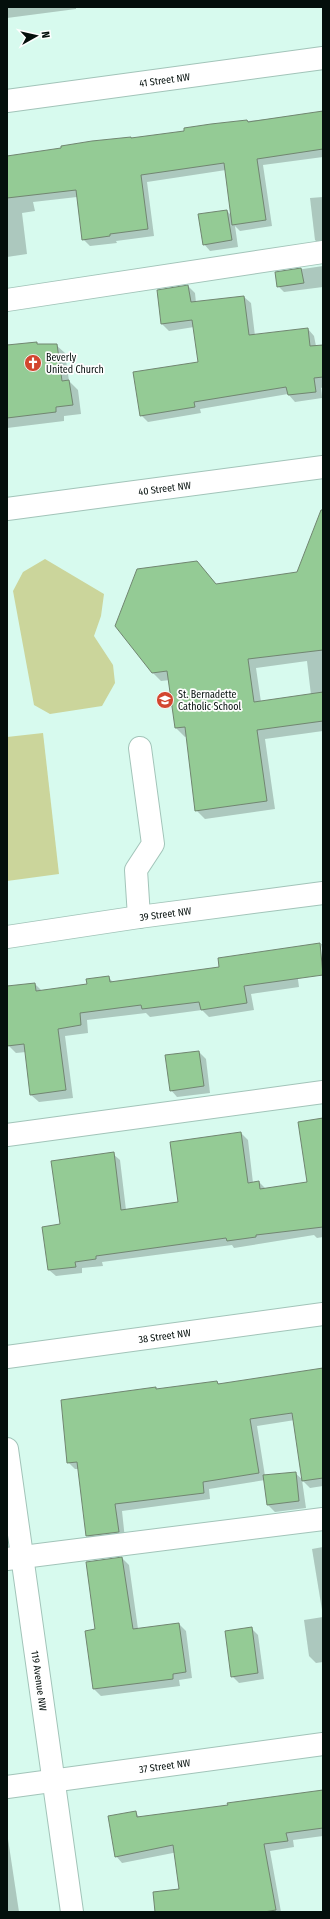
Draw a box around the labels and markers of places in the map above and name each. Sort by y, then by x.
place label: Beverly United Church [46,352,104,376]
church icon: Beverly United Church [23,353,43,373]
place label: St. Bernadette Catholic School [178,689,241,713]
school or university icon: St. Bernadette Catholic School [155,690,175,710]

